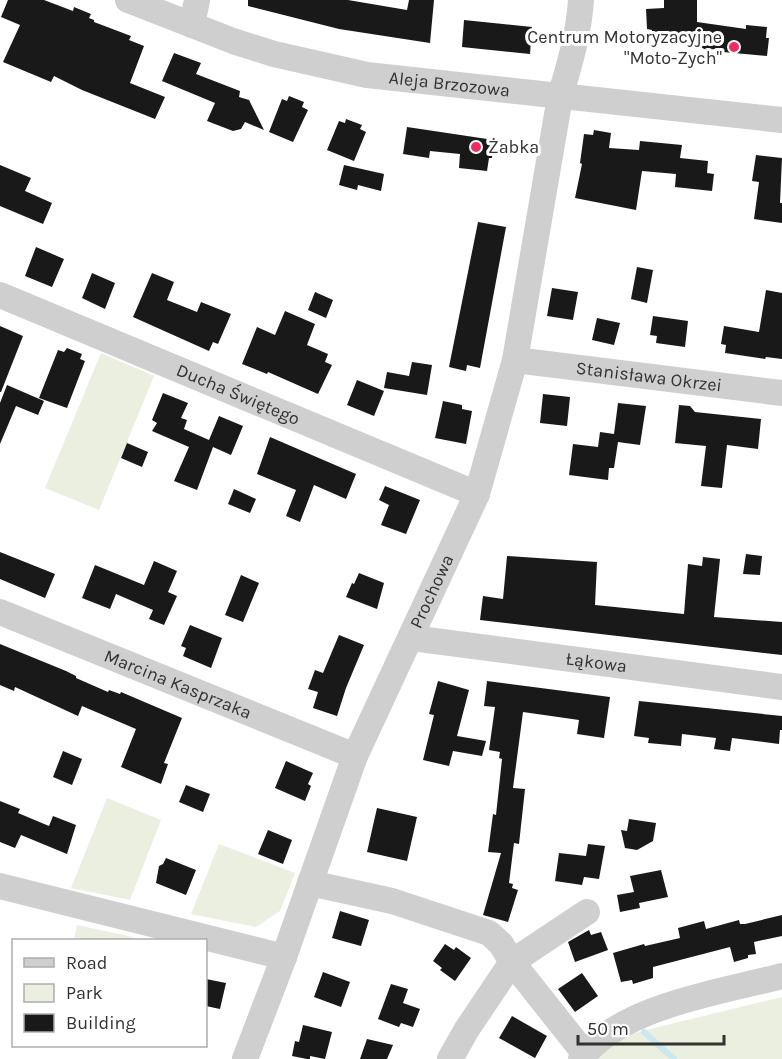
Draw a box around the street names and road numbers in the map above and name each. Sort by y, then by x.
street label: Aleja Brzozowa [388,66,511,101]
street label: Stanisława Okrzei [575,357,723,396]
street label: Ducha Świętego [173,359,303,430]
street label: Prochowa [405,551,458,632]
street label: Marcina Kasprzaka [101,644,255,724]
street label: Łąkowa [565,647,628,677]

